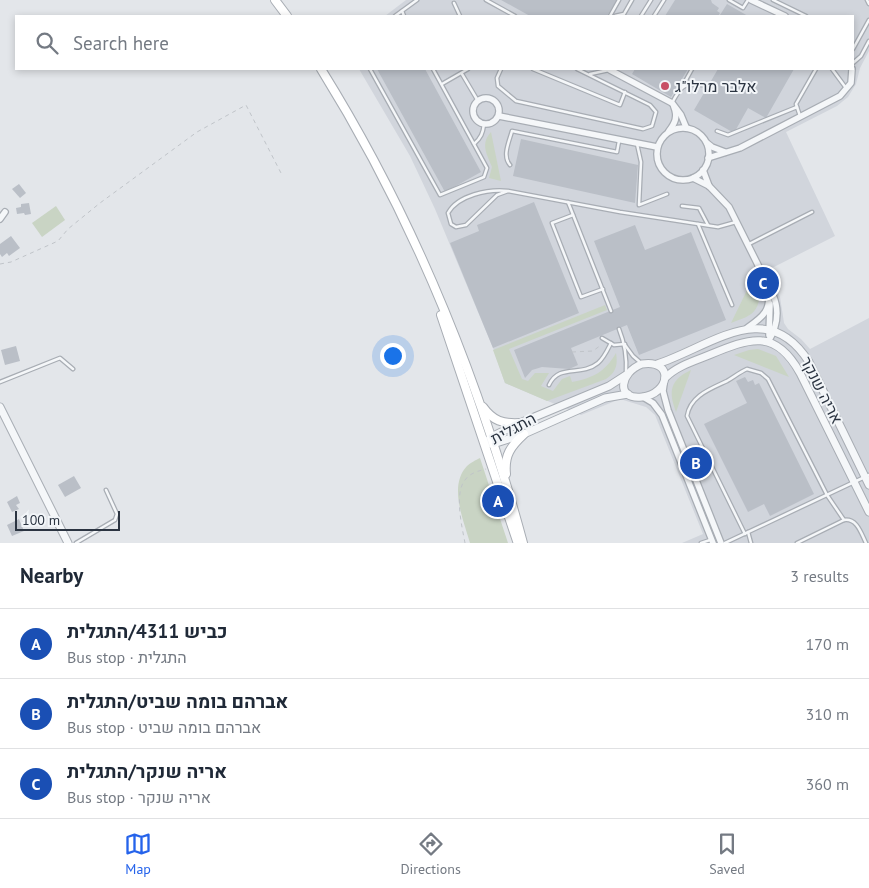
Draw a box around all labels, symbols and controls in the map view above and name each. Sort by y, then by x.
search box [15,15,854,70]
icon: search [33,29,61,57]
text: Search here [73,31,169,55]
place label: אלבר מרלו"ג [675,76,757,96]
marker: אלבר מרלו"ג [659,80,671,92]
pin: C [747,264,779,302]
your location [380,343,406,369]
street label: אריה שנקר [797,353,847,427]
street label: התגלית [487,408,539,448]
pin: B [680,444,712,482]
pin: A [482,482,514,520]
scale bar [15,508,120,531]
text: 100 m [22,511,60,529]
text: Nearby [20,562,83,589]
text: 3 results [790,566,849,586]
text: כביש 4311/התגלית [67,619,228,643]
text: A [31,634,41,654]
text: 170 m [806,634,849,654]
text: Bus stop · התגלית [67,647,187,667]
text: אברהם בומה שביט/התגלית [67,689,288,713]
text: B [31,704,41,724]
text: 310 m [806,704,849,724]
text: Bus stop · אברהם בומה שביט [67,717,261,737]
text: אריה שנקר/התגלית [67,759,227,783]
text: C [32,774,40,794]
text: 360 m [806,774,849,794]
text: Bus stop · אריה שנקר [67,787,211,807]
tab: Map [124,830,152,878]
tab: Directions [400,830,461,878]
tab: Saved [709,830,745,878]

